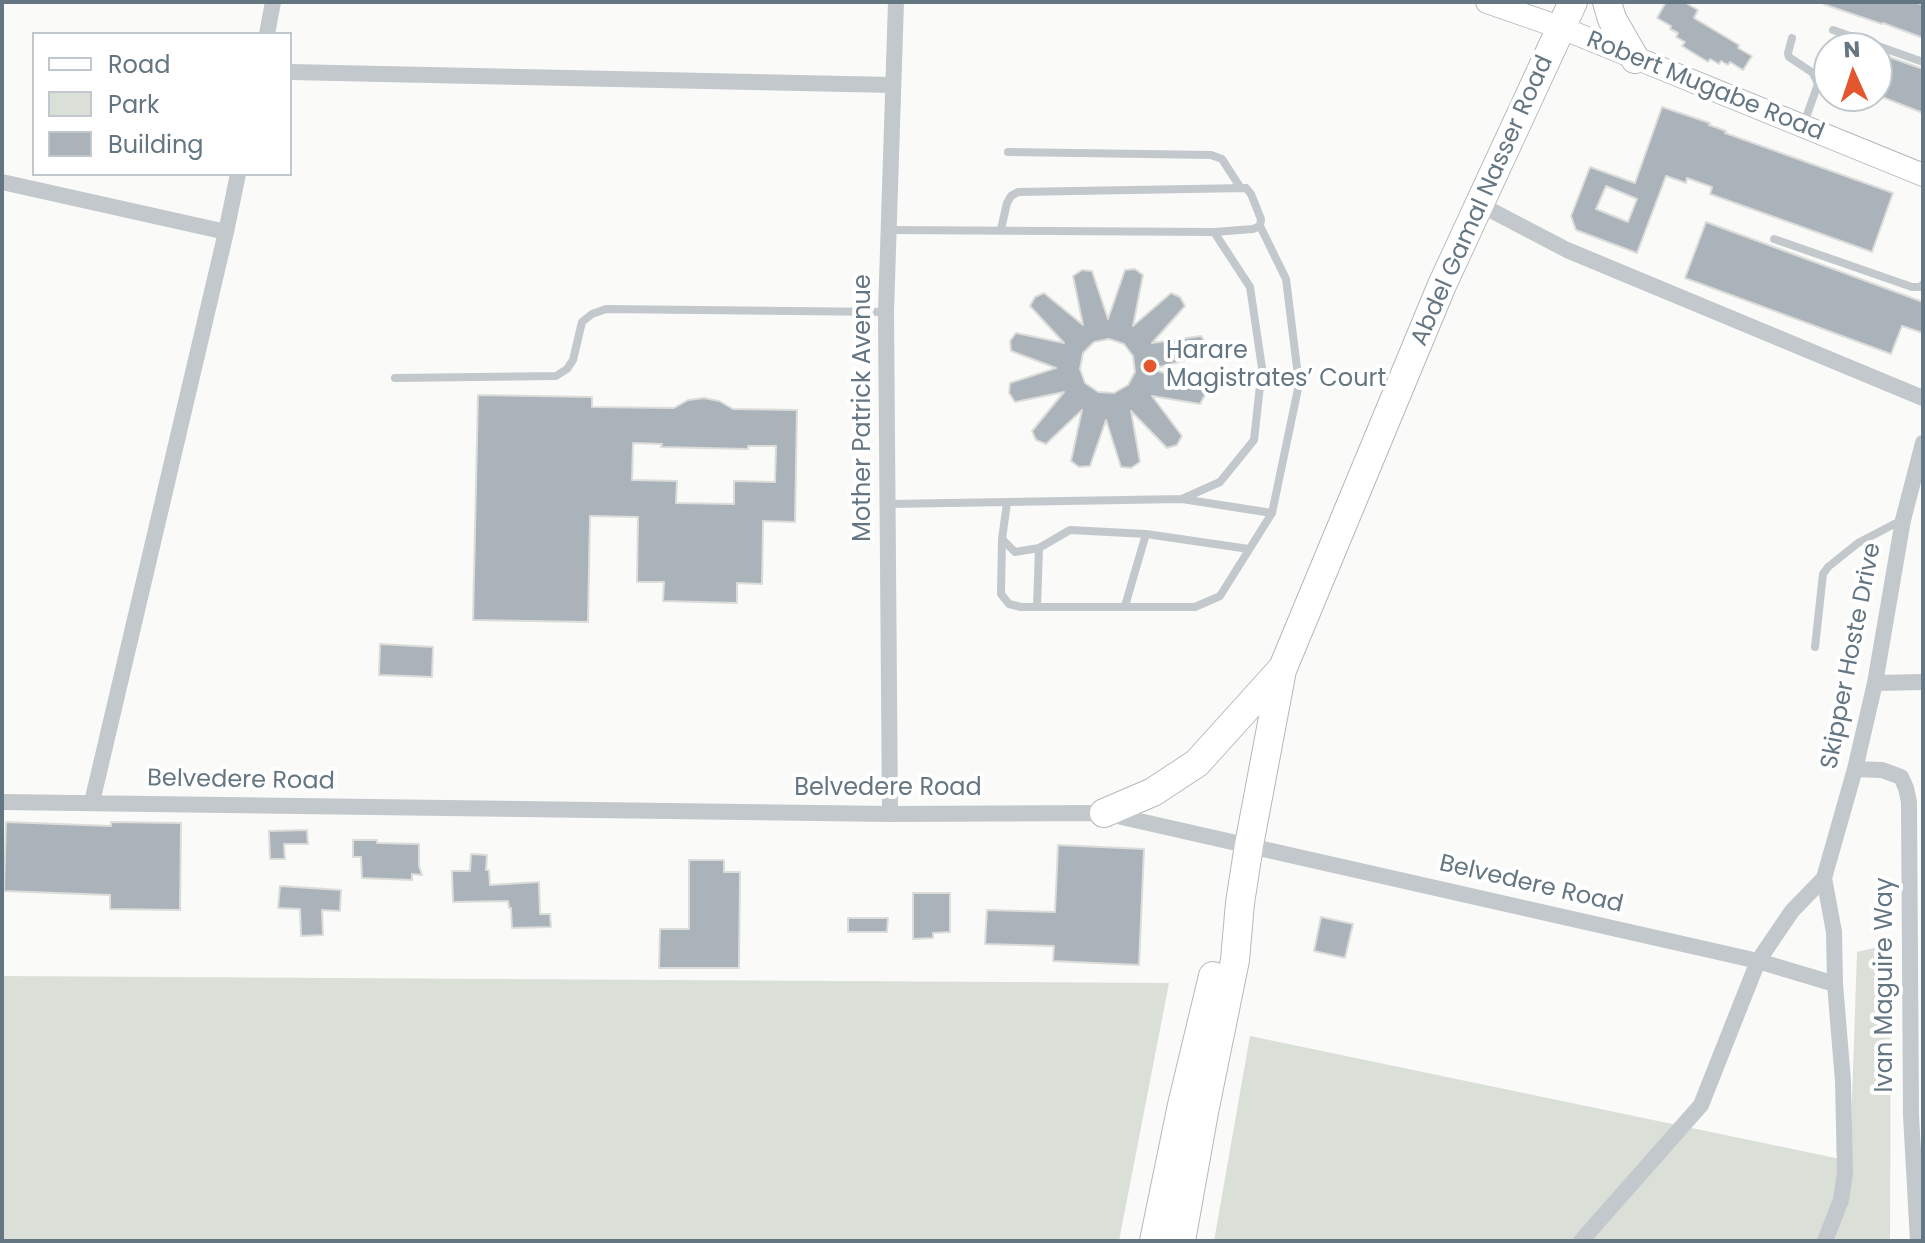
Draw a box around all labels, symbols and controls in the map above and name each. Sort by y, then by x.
street label: Robert Mugabe Road [1582,26,1828,148]
legend [32,32,292,176]
north arrow [1813,32,1893,112]
text: N [1843,34,1861,65]
text: Road [108,48,170,81]
street label: Abdel Gamal Nasser Road [1406,51,1560,351]
text: Park [108,88,159,121]
text: Building [108,128,204,161]
street label: Mother Patrick Avenue [850,274,878,542]
place label: Harare Magistrates’ Court [1166,338,1386,394]
marker: Harare Magistrates’ Court [1141,357,1159,375]
street label: Skipper Hoste Drive [1816,540,1888,772]
street label: Belvedere Road [147,765,335,797]
street label: Belvedere Road [794,775,982,803]
street label: Belvedere Road [1436,850,1626,920]
street label: Ivan Maguire Way [1872,877,1900,1093]

